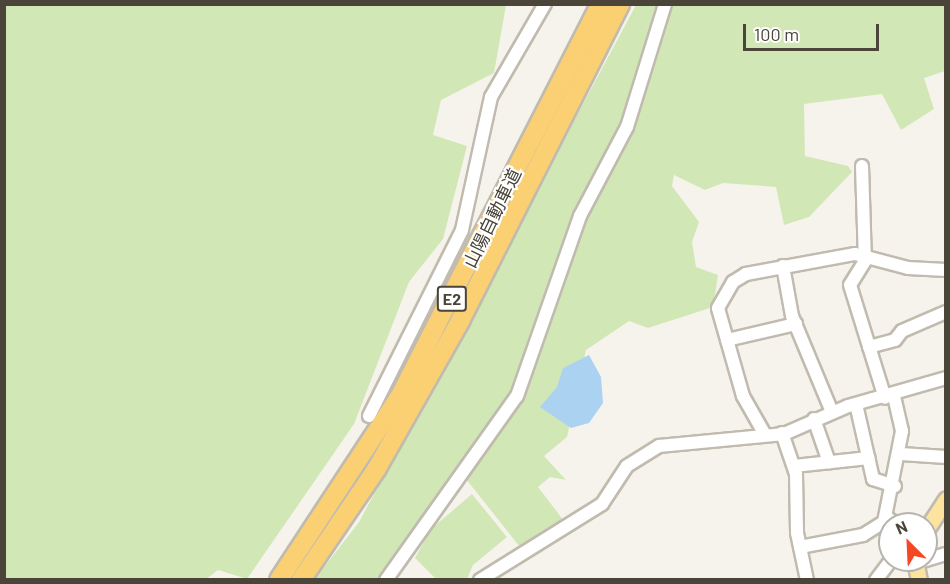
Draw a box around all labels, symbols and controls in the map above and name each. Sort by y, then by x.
scale bar [746,12,882,50]
text: 100 m [754,23,799,45]
street label: 山陽自動車道 [459,165,525,271]
road number: E2 [436,286,468,312]
north arrow [878,512,938,572]
text: N [893,516,910,538]

